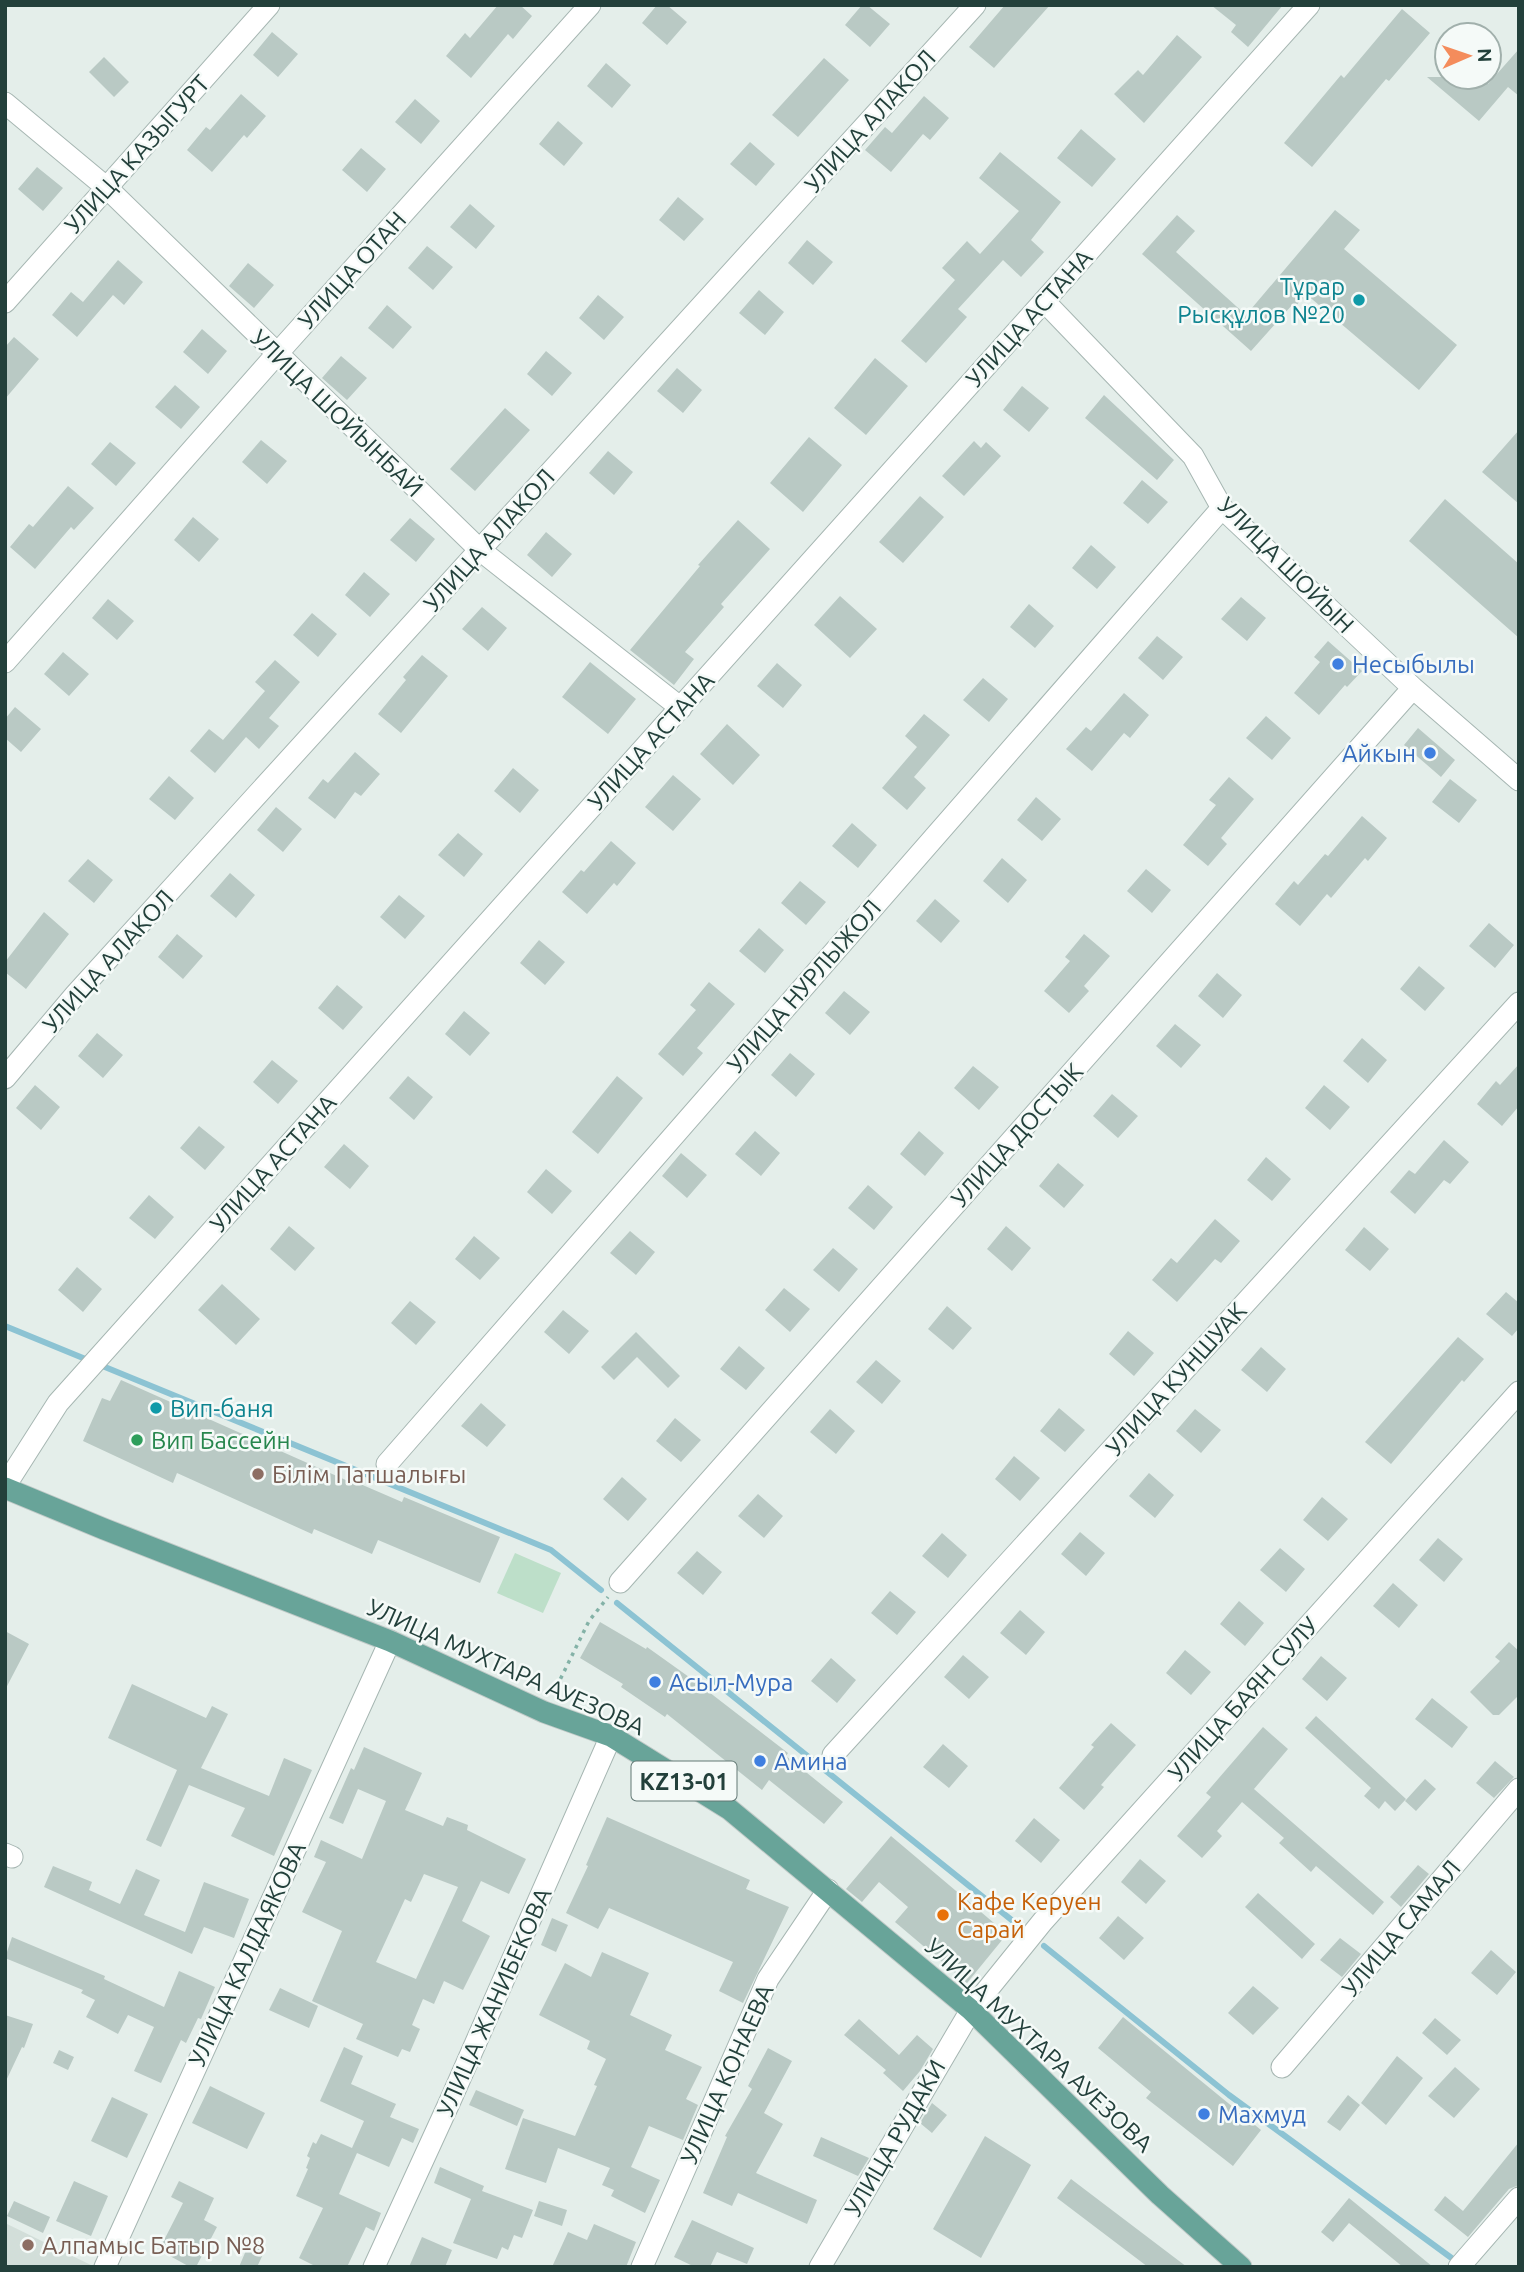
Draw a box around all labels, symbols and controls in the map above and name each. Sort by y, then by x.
north arrow [1433,21,1503,91]
street label: УЛИЦА АЛАКОЛ [799,44,941,198]
text: N [1474,48,1496,63]
street label: УЛИЦА КАЗЫГУРТ [59,70,215,238]
street label: УЛИЦА ОТАН [293,206,411,334]
street label: УЛИЦА АСТАНА [960,244,1098,392]
place label: Тұрар Рысқұлов №20 [1177,273,1345,328]
marker: Тұрар Рысқұлов №20 [1351,292,1367,308]
street label: УЛИЦА ШОЙЫНБАЙ [246,323,429,502]
street label: УЛИЦА АЛАКОЛ [418,463,560,617]
street label: УЛИЦА ШОЙЫН [1213,491,1360,638]
place label: Несыбылы [1352,651,1475,678]
marker: Несыбылы [1330,656,1346,672]
street label: УЛИЦА АСТАНА [582,667,720,815]
place label: Айкын [1342,740,1416,767]
marker: Айкын [1422,745,1438,761]
street label: УЛИЦА АЛАКОЛ [37,884,179,1038]
street label: УЛИЦА НУРЛЫЖОЛ [722,894,886,1078]
street label: УЛИЦА ДОСТЫК [946,1058,1088,1212]
street label: УЛИЦА АСТАНА [204,1089,342,1237]
street label: УЛИЦА КУНШУАК [1100,1297,1252,1461]
place label: Вип-баня [170,1395,274,1422]
marker: Вип-баня [148,1400,164,1416]
place label: Вип Бассейн [151,1427,291,1454]
marker: Вип Бассейн [129,1432,145,1448]
place label: Білім Патшалығы [272,1461,466,1488]
marker: Білім Патшалығы [250,1466,266,1482]
street label: УЛИЦА МУХТАРА АУЕЗОВА [363,1593,649,1741]
street label: УЛИЦА БАЯН СУЛУ [1163,1611,1324,1786]
place label: Асыл-Мура [669,1669,793,1696]
marker: Асыл-Мура [647,1674,663,1690]
place label: Амина [774,1748,848,1775]
marker: Амина [752,1753,768,1769]
road number: KZ13-01 [632,1762,736,1800]
street label: УЛИЦА КАЛДАЯКОВА [183,1837,311,2070]
street label: УЛИЦА САМАЛ [1336,1855,1466,2001]
street label: УЛИЦА ЖАНИБЕКОВА [431,1883,557,2120]
place label: Кафе Керуен Сарай [957,1888,1101,1943]
marker: Кафе Керуен Сарай [935,1907,951,1923]
street label: УЛИЦА МУХТАРА АУЕЗОВА [920,1933,1158,2158]
street label: УЛИЦА КОНАЕВА [675,1980,779,2168]
street label: УЛИЦА РУДАКИ [839,2055,951,2221]
place label: Махмуд [1218,2101,1306,2128]
marker: Махмуд [1196,2106,1212,2122]
place label: Алпамыс Батыр №8 [42,2232,265,2259]
marker: Алпамыс Батыр №8 [20,2237,36,2253]

